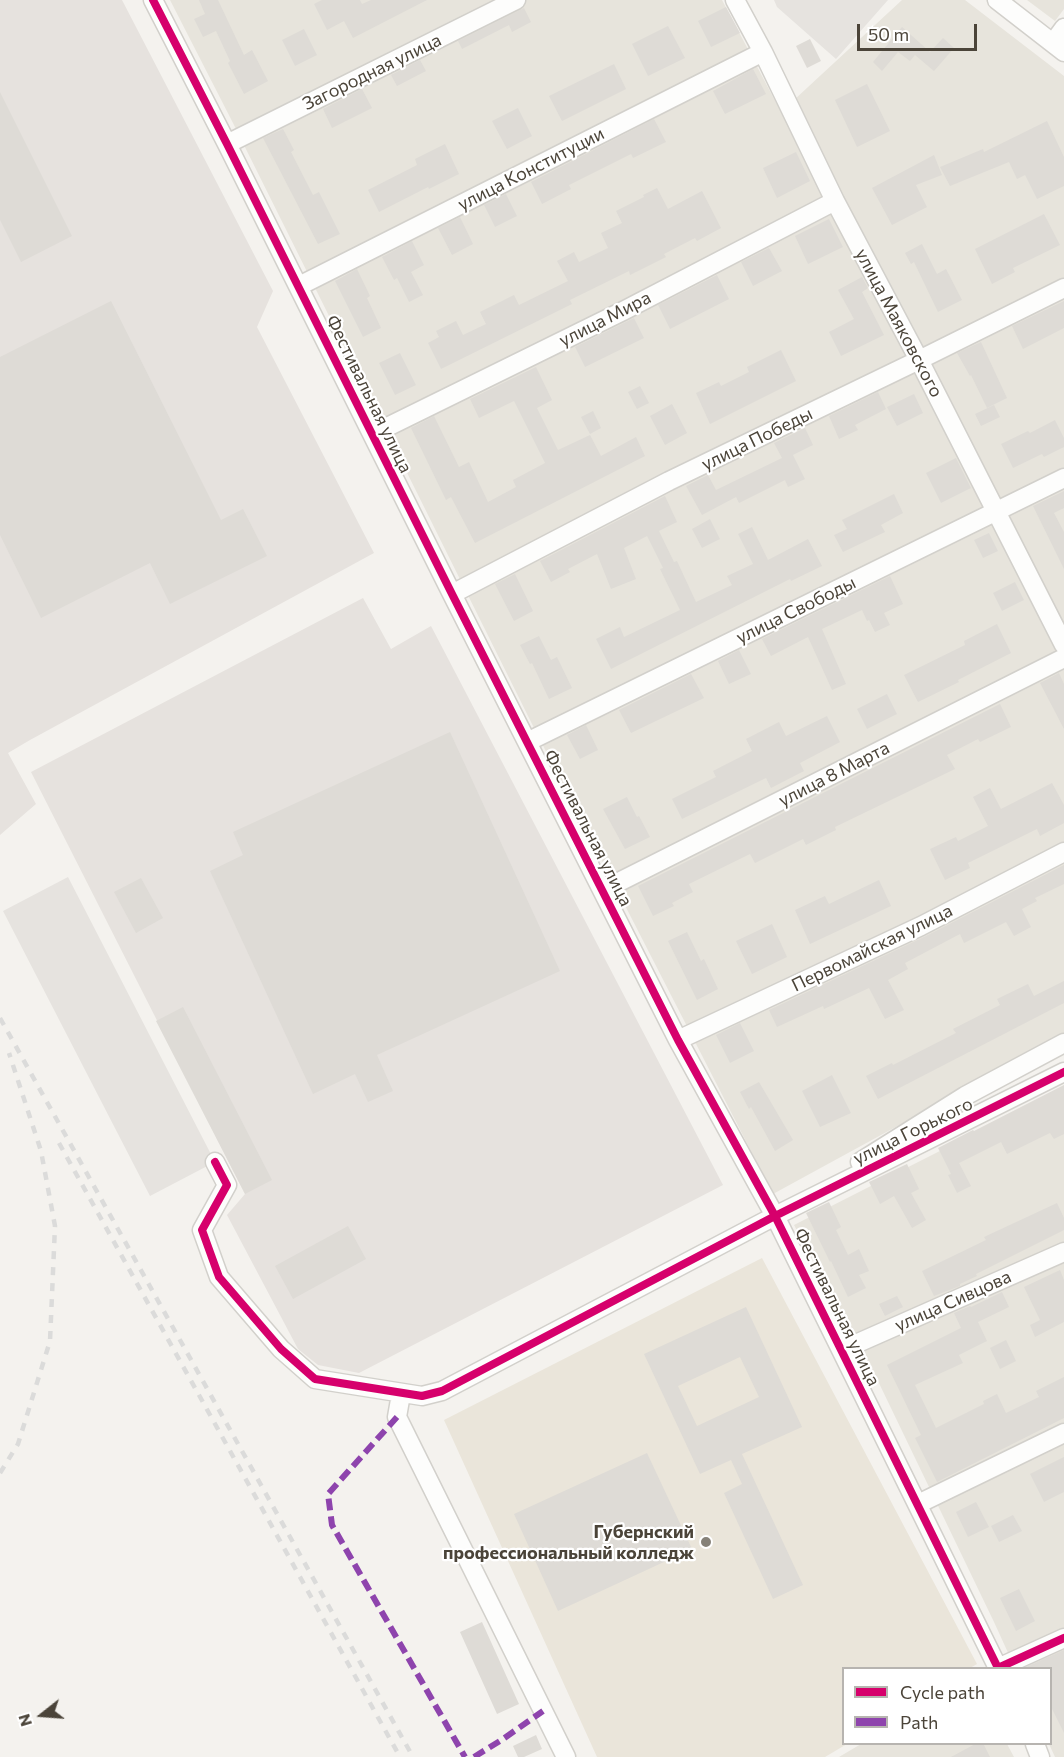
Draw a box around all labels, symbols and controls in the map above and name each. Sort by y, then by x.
scale bar [860,12,980,50]
text: 50 m [868,23,909,45]
street label: Загородная улица [299,29,445,115]
street label: улица Конституции [454,123,608,215]
street label: улица Маяковского [851,245,947,401]
street label: улица Мира [556,287,654,351]
street label: Фестивальная улица [321,312,417,476]
street label: улица Победы [698,403,816,475]
street label: улица Свободы [733,572,859,648]
street label: улица 8 Марта [775,737,893,811]
street label: Фестивальная улица [539,746,637,910]
street label: Первомайская улица [788,900,956,996]
street label: улица Горького [850,1093,976,1169]
street label: Фестивальная улица [789,1225,885,1389]
street label: улица Сивцова [892,1266,1014,1336]
place label: Губернский профессиональный колледж [443,1521,694,1564]
marker: Губернский профессиональный колледж [699,1535,713,1549]
legend [842,1667,1052,1745]
text: Cycle path [900,1681,985,1703]
north arrow [12,1685,72,1745]
text: Path [900,1711,938,1733]
text: N [13,1712,35,1729]

